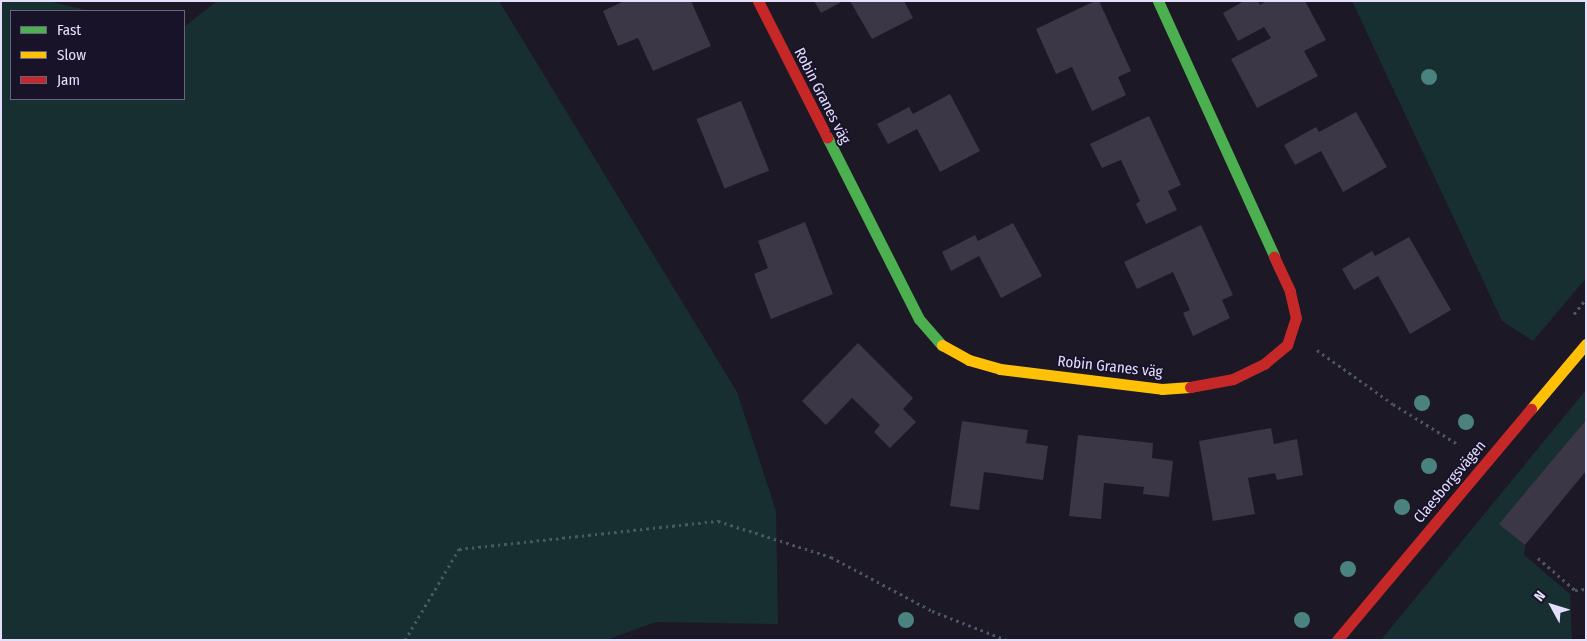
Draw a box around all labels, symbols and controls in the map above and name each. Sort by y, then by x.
legend [10,10,185,100]
text: Fast [57,21,81,39]
street label: Robin Granes väg [790,45,854,147]
text: Slow [57,46,86,64]
text: Jam [57,71,80,89]
street label: Robin Granes väg [1056,353,1164,381]
street label: Claesborgsvägen [1410,437,1490,527]
north arrow [1527,581,1577,631]
text: N [1531,588,1549,605]

